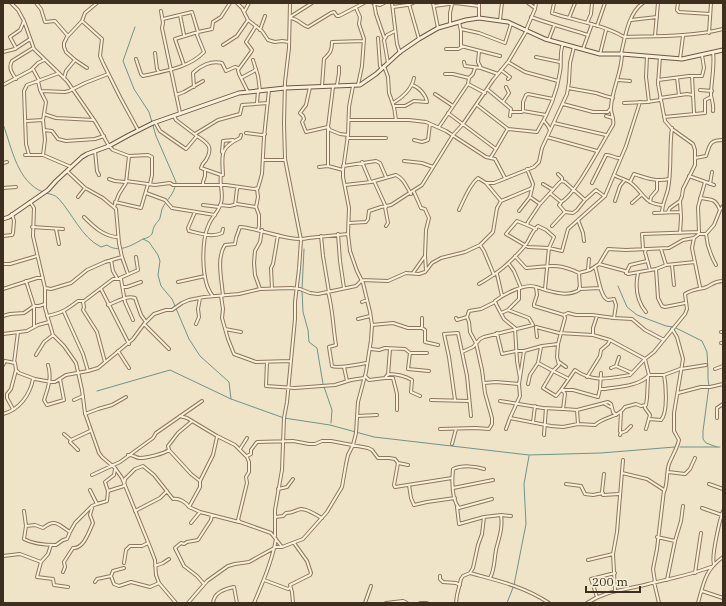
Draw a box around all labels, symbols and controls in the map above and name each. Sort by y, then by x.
scale bar [586,568,640,594]
text: 200 m [592,574,628,589]

